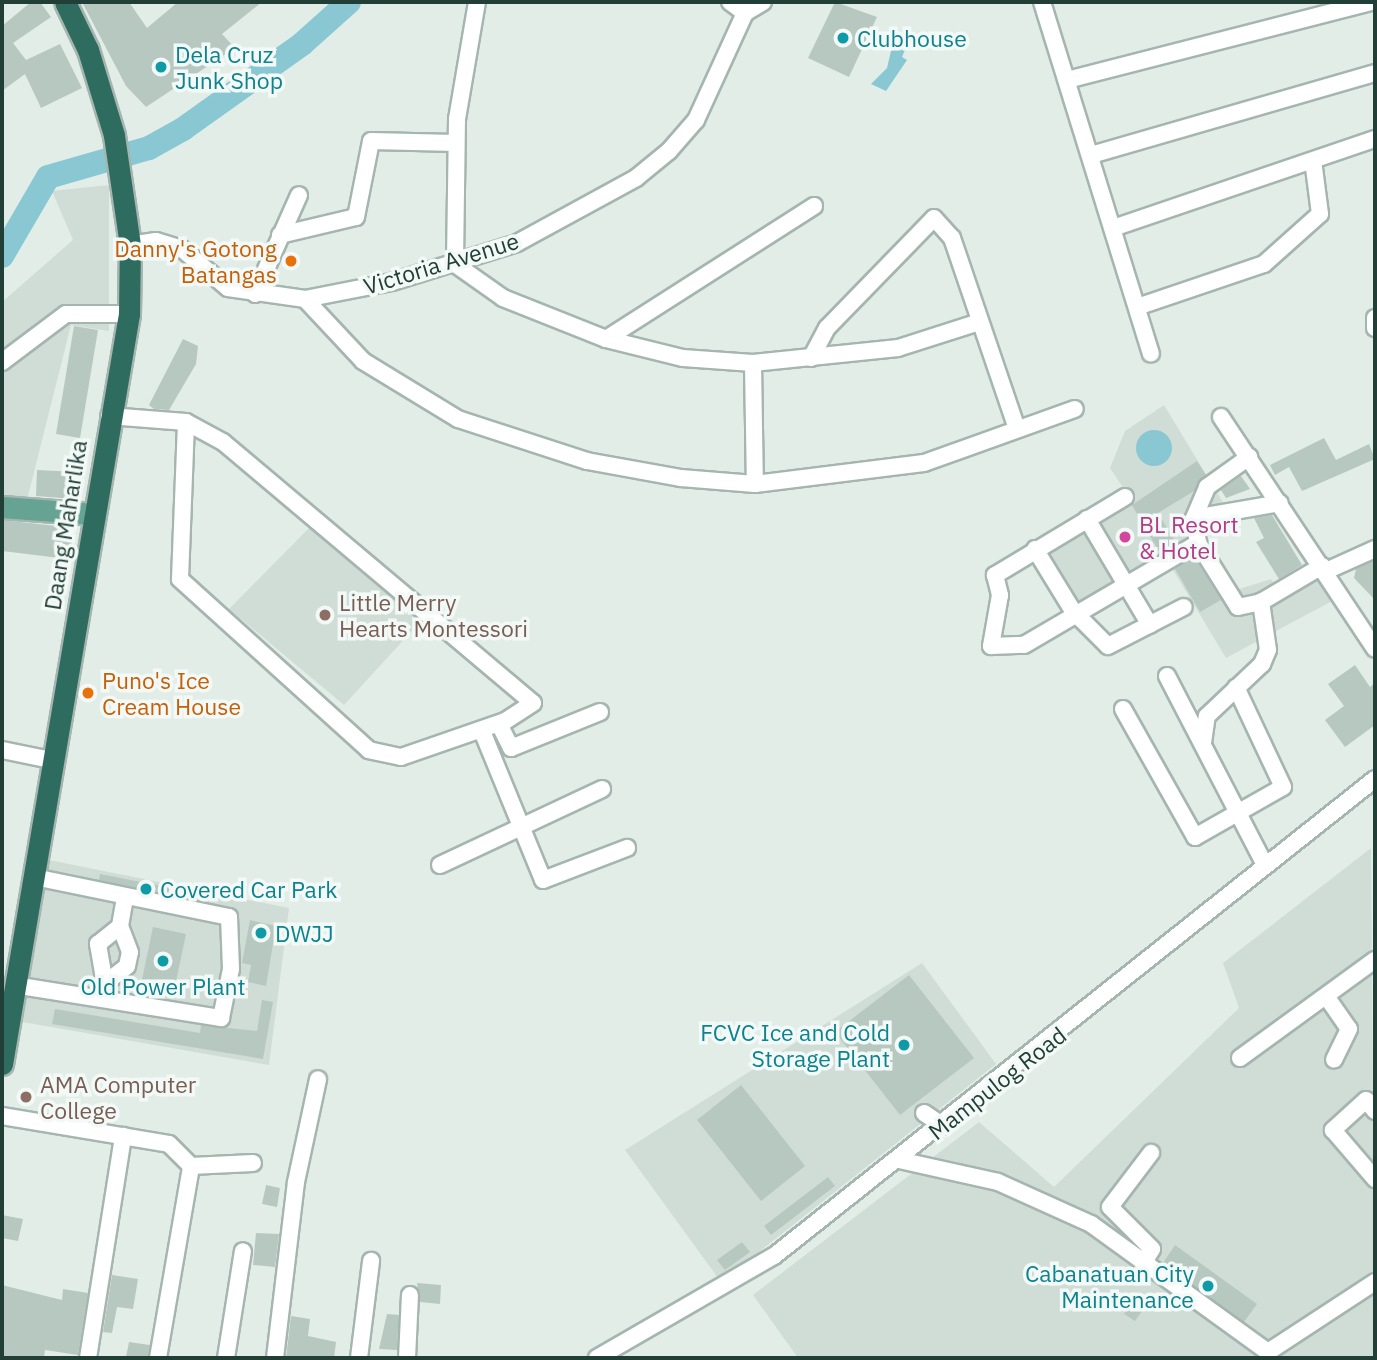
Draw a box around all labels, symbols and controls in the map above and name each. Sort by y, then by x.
place label: Clubhouse [857,24,967,52]
marker: Clubhouse [835,30,851,46]
place label: Dela Cruz Junk Shop [175,40,283,94]
marker: Dela Cruz Junk Shop [153,59,169,75]
street label: Victoria Avenue [360,226,522,300]
place label: Danny's Gotong Batangas [114,234,277,288]
marker: Danny's Gotong Batangas [283,253,299,269]
street label: Daang Maharlika [38,438,92,612]
place label: BL Resort & Hotel [1139,510,1239,564]
marker: BL Resort & Hotel [1117,529,1133,545]
place label: Little Merry Hearts Montessori [339,588,528,642]
marker: Little Merry Hearts Montessori [317,607,333,623]
place label: Puno's Ice Cream House [102,666,241,720]
marker: Puno's Ice Cream House [80,685,96,701]
place label: Covered Car Park [160,875,337,903]
marker: Covered Car Park [138,881,154,897]
place label: DWJJ [275,919,334,947]
marker: DWJJ [253,925,269,941]
marker: Old Power Plant [155,953,171,969]
place label: Old Power Plant [80,972,246,1000]
place label: FCVC Ice and Cold Storage Plant [700,1018,890,1072]
street label: Mampulog Road [923,1021,1071,1145]
marker: FCVC Ice and Cold Storage Plant [896,1037,912,1053]
place label: AMA Computer College [40,1070,196,1124]
marker: AMA Computer College [18,1089,34,1105]
place label: Cabanatuan City Maintenance [1025,1259,1194,1313]
marker: Cabanatuan City Maintenance [1200,1278,1216,1294]

